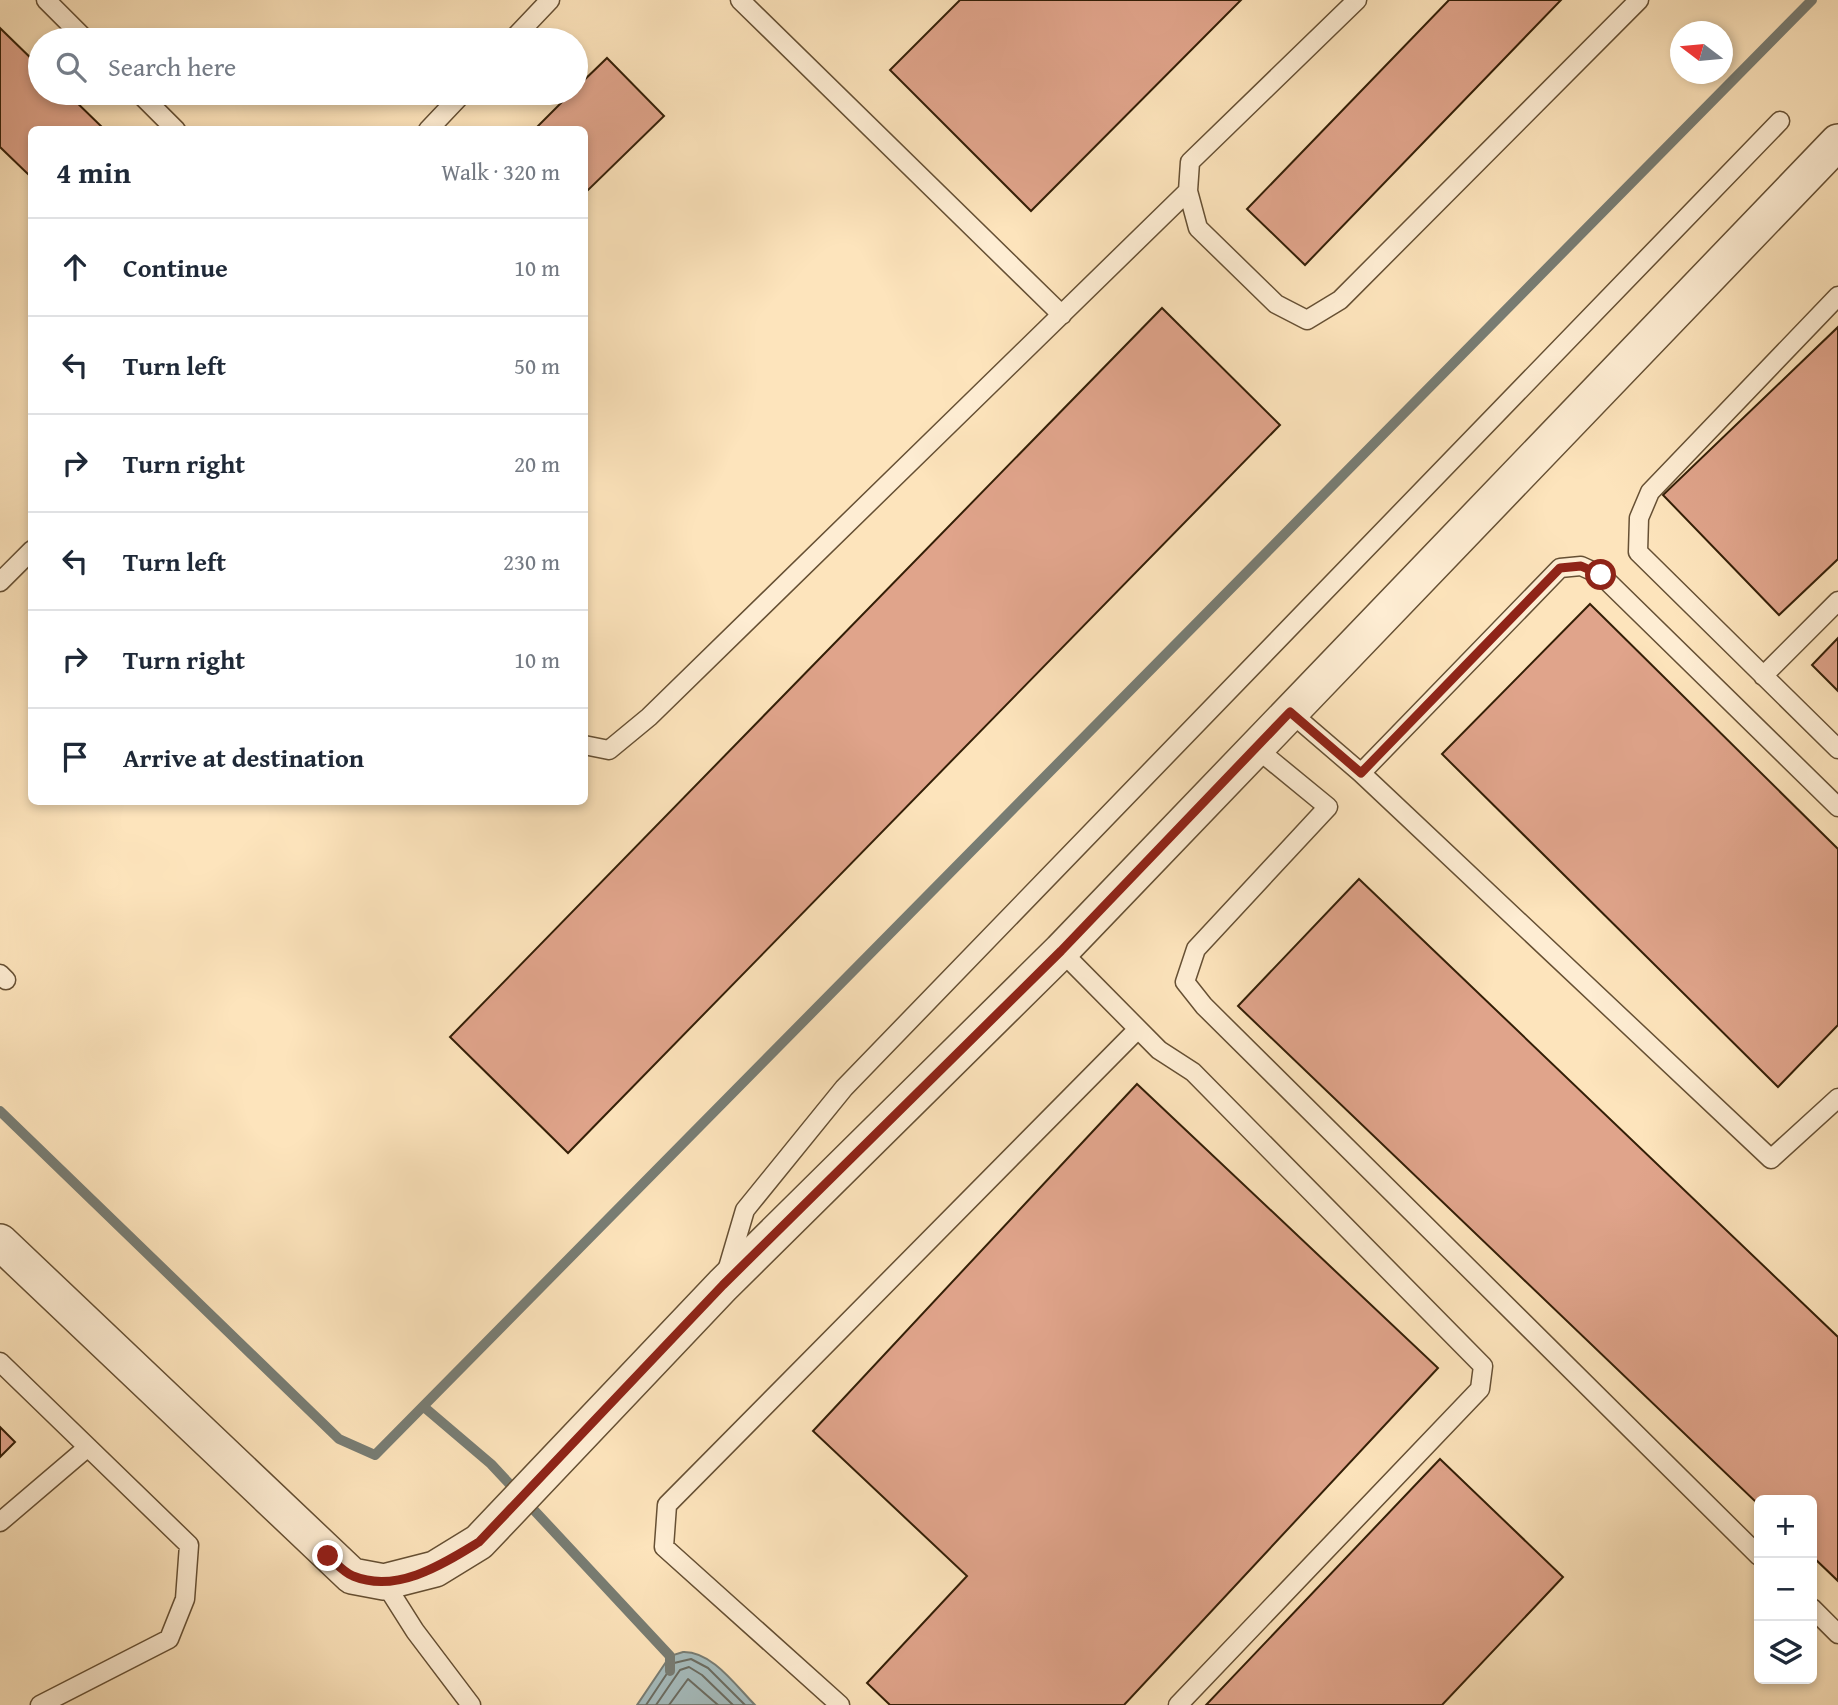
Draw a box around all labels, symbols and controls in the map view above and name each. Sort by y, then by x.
north arrow [1670,21,1733,84]
search box [28,28,588,105]
text: Search here [108,47,236,86]
icon: search [52,48,90,86]
text: 4 min [56,150,131,194]
text: Walk · 320 m [441,155,560,188]
icon: ahead [56,248,94,286]
text: Continue [123,248,228,287]
text: 10 m [514,251,560,284]
icon: left [56,346,94,384]
text: Turn left [123,346,226,385]
text: 50 m [514,349,560,382]
icon: right [56,444,94,482]
text: Turn right [123,444,245,483]
text: 20 m [514,447,560,480]
icon: left [56,542,94,580]
text: Turn left [123,542,226,581]
text: 230 m [503,545,560,578]
route start [1585,559,1616,590]
icon: right [56,640,94,678]
text: Turn right [123,640,245,679]
text: 10 m [514,643,560,676]
icon: arrive [56,738,94,776]
text: Arrive at destination [123,738,364,777]
map controls [1754,1495,1817,1684]
button: + [1754,1495,1817,1558]
route end [312,1540,343,1571]
button: − [1754,1558,1817,1621]
button: layers [1754,1621,1817,1684]

